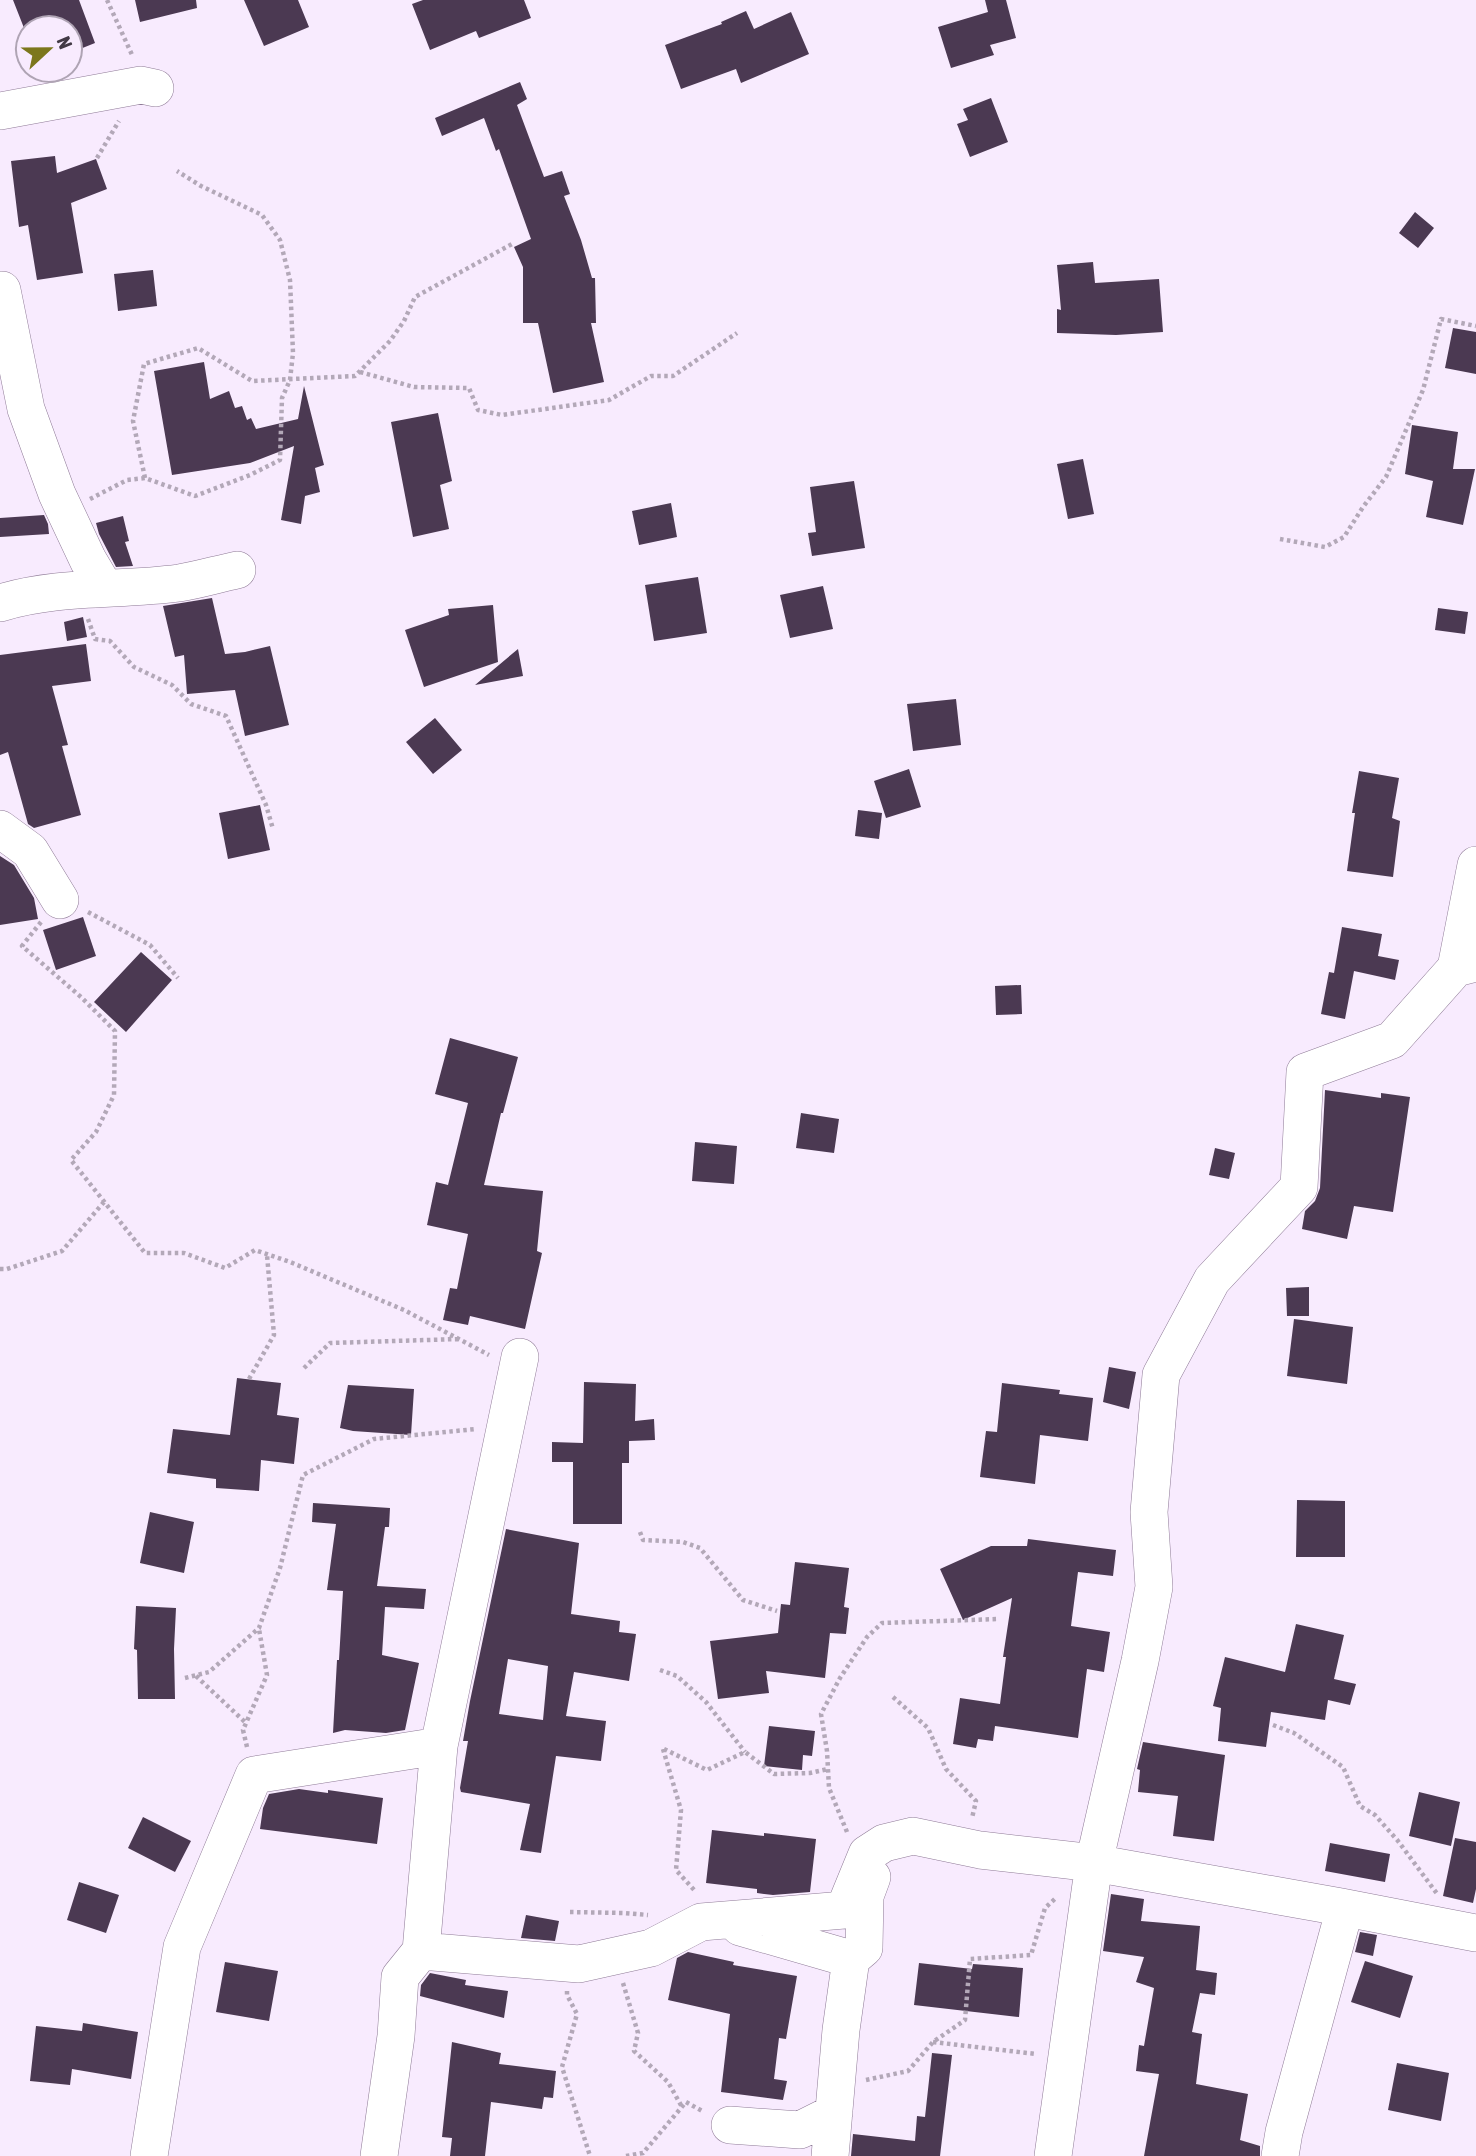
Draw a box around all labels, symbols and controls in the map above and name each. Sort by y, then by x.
north arrow [14,14,84,84]
text: N [52,33,77,52]

